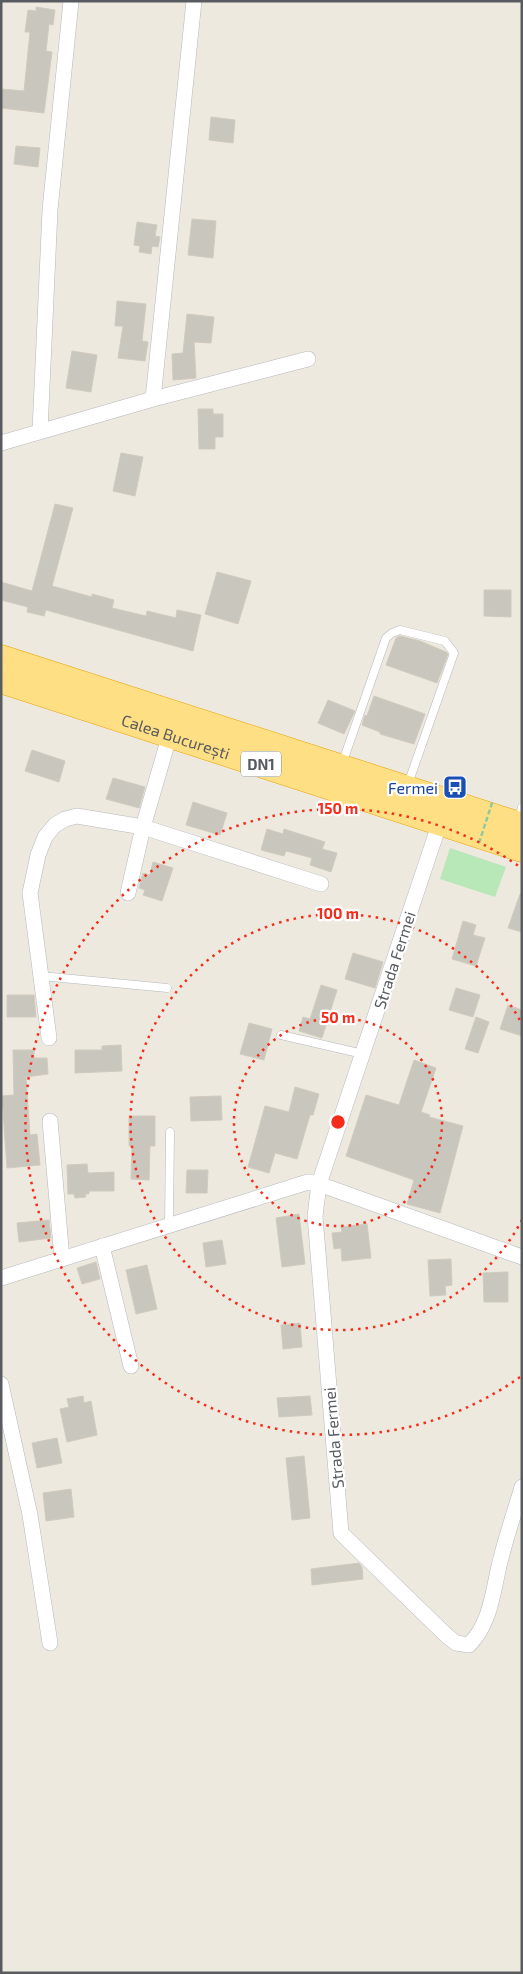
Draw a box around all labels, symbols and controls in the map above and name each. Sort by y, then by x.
street label: Calea București [119,709,233,762]
road number: DN1 [241,752,281,776]
bus stop icon: Fermei [442,774,468,800]
place label: Fermei [388,778,438,797]
text: 150 m [318,799,358,817]
text: 100 m [317,904,359,922]
street label: Strada Fermei [369,909,419,1011]
text: 50 m [321,1008,355,1026]
centre of rings [329,1113,347,1131]
street label: Strada Fermei [319,1387,347,1489]

